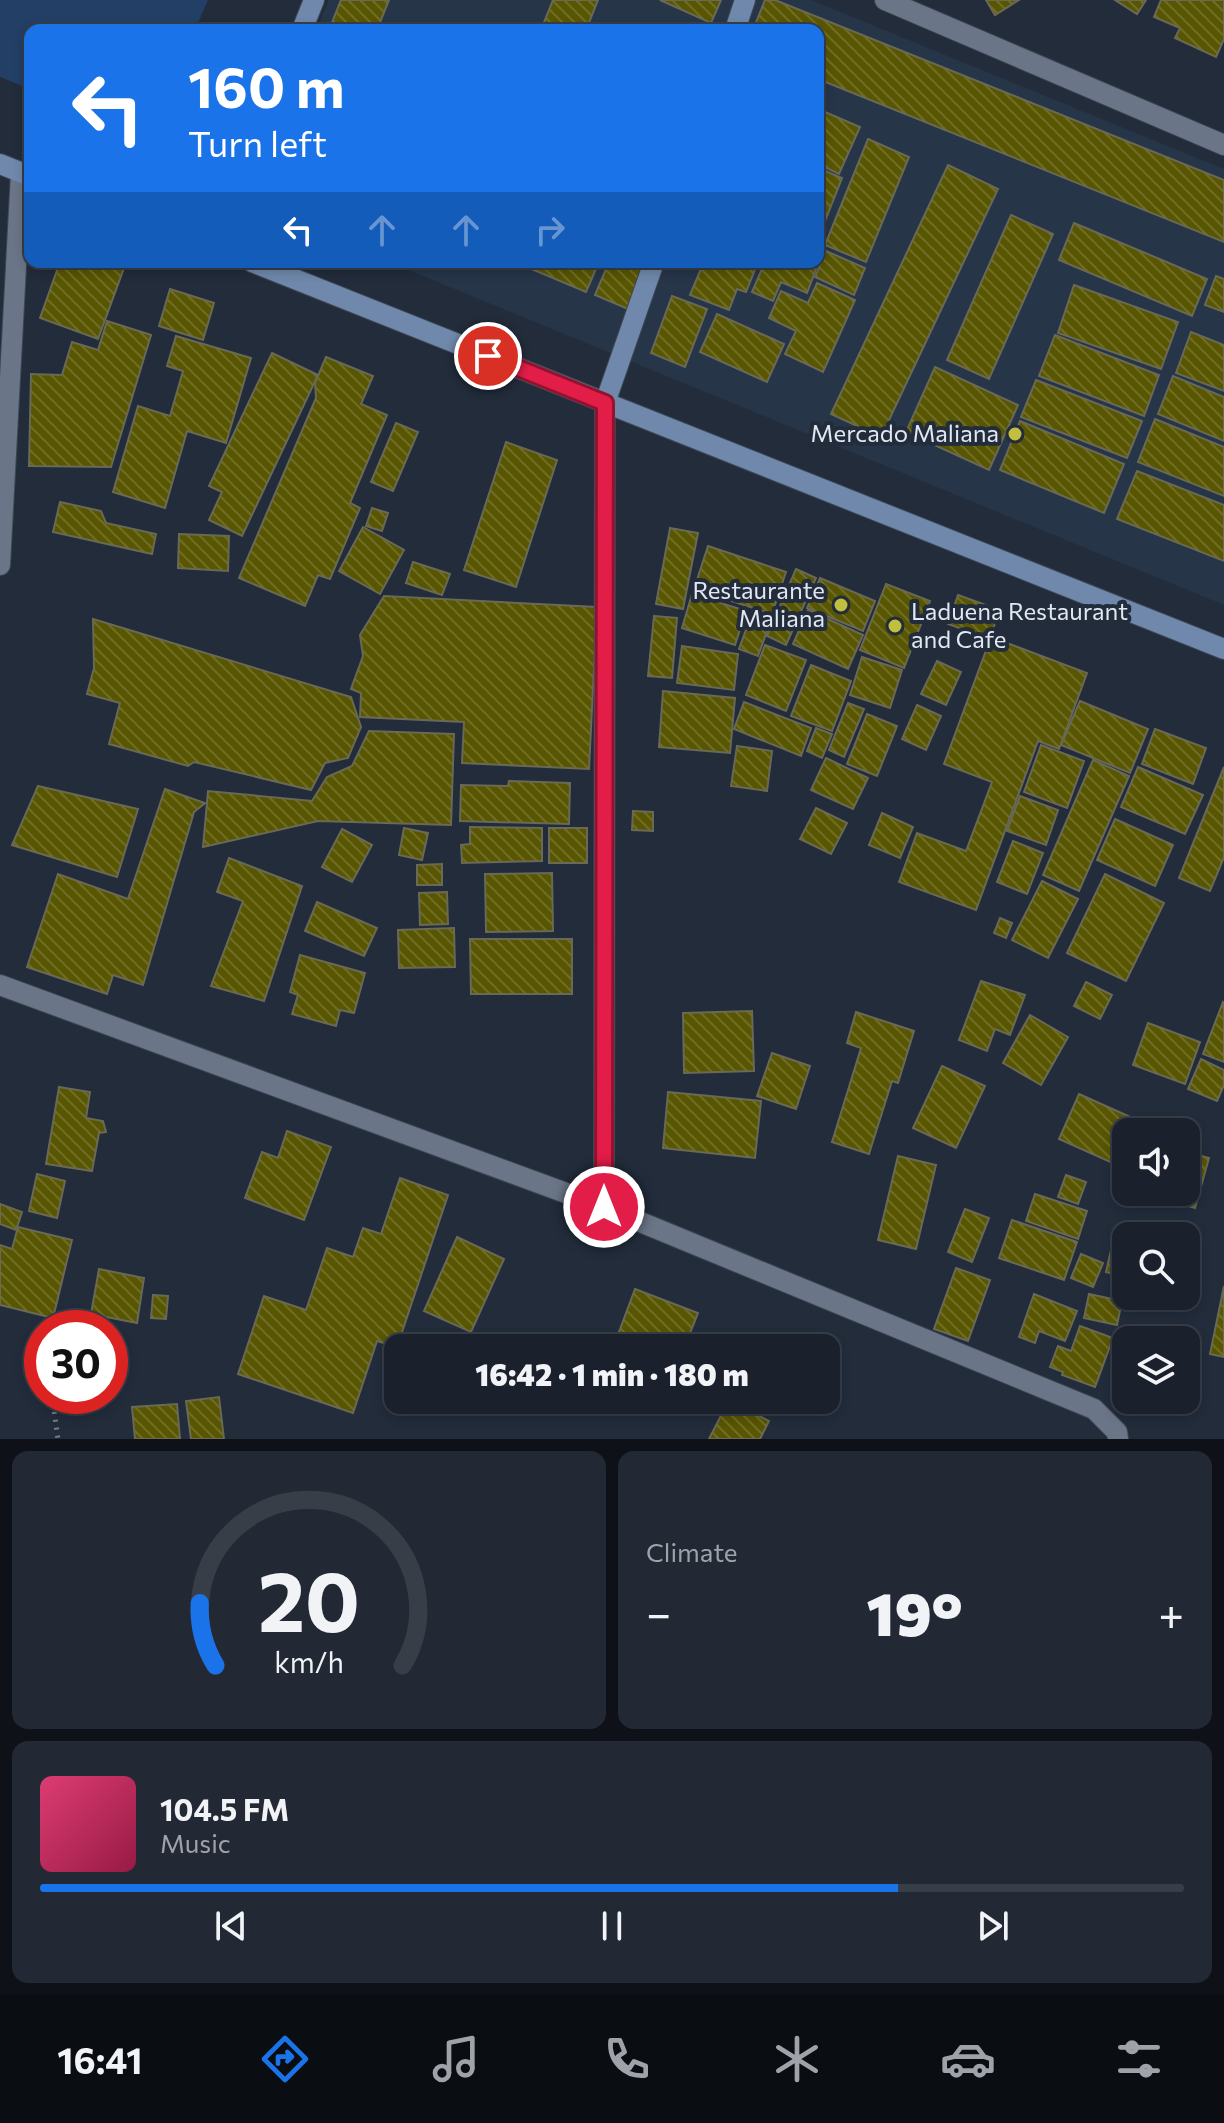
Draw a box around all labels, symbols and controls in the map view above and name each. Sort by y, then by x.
text: 160 m [188,51,345,120]
icon: left [56,56,160,160]
text: Turn left [188,120,327,164]
icon: left [276,208,320,252]
icon: ahead [360,208,404,252]
icon: ahead [444,208,488,252]
icon: right [528,208,572,252]
pin [454,322,522,390]
icon: arrive [466,334,510,378]
place label: Mercado Maliana [811,418,999,447]
marker: Mercado Maliana [1006,425,1024,443]
place label: Restaurante Maliana [692,575,825,632]
marker: Restaurante Maliana [832,596,850,614]
place label: Laduena Restaurant and Cafe [911,596,1128,653]
marker: Laduena Restaurant and Cafe [886,617,904,635]
map controls [1112,1118,1200,1414]
button: sound [1112,1118,1200,1206]
position arrow [562,1165,646,1249]
button: search [1112,1222,1200,1310]
speed limit sign: 30 [24,1310,128,1414]
button: layers [1112,1326,1200,1414]
text: 16:42 · 1 min · 180 m [475,1355,749,1392]
text: Climate [646,1536,738,1567]
text: 20 [258,1547,360,1649]
text: 19° [866,1575,963,1648]
text: − [646,1585,671,1639]
text: + [1158,1585,1184,1639]
text: km/h [274,1644,344,1679]
text: 104.5 FM [160,1790,289,1827]
text: Music [160,1827,231,1858]
icon: previous [209,1904,253,1948]
icon: pause [590,1904,634,1948]
icon: next [971,1904,1015,1948]
icon: directions [257,2031,313,2087]
icon: music [428,2031,484,2087]
icon: phone [599,2031,655,2087]
icon: climate [769,2031,825,2087]
icon: car [940,2031,996,2087]
icon: filters [1111,2031,1167,2087]
text: 16:41 [57,2037,143,2081]

